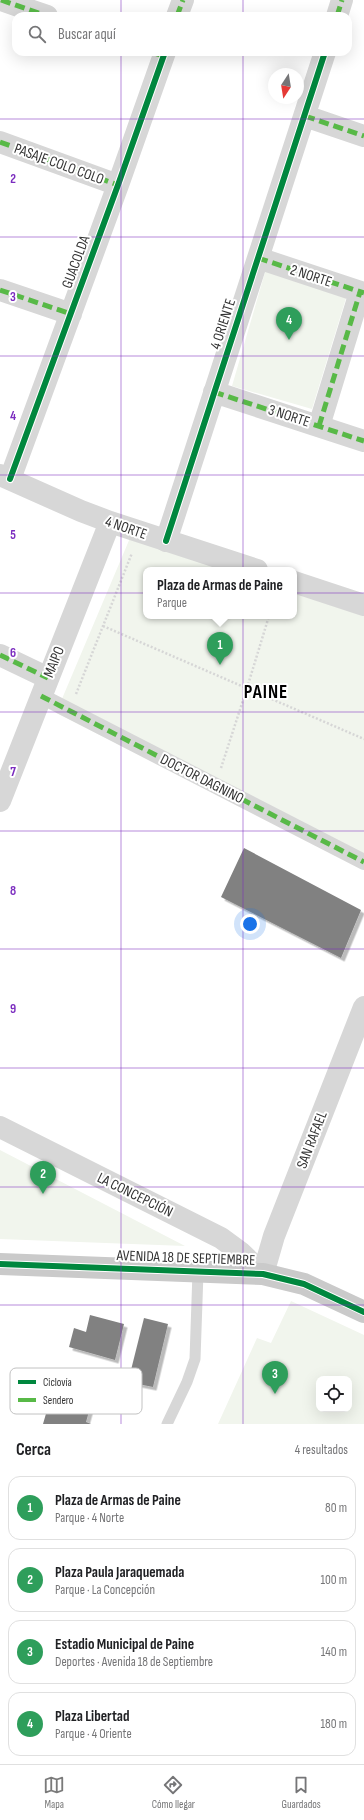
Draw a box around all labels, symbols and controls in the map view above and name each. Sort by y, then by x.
search box [12,12,352,56]
icon: search [26,23,48,45]
text: Buscar aquí [58,25,116,44]
north arrow [268,68,304,104]
street label: PASAJE COLO COLO [12,139,106,189]
text: 2 [10,171,16,187]
street label: GUACOLDA [58,232,95,291]
street label: 2 NORTE [288,260,334,292]
text: 3 [10,289,16,305]
street label: 4 ORIENTE [206,296,240,352]
pin: 4 [276,307,302,340]
street label: 3 NORTE [266,400,312,432]
text: 4 [10,408,16,424]
street label: 4 NORTE [103,512,149,544]
text: 5 [10,527,16,543]
popup [143,567,297,619]
text: Plaza de Armas de Paine [157,576,283,595]
text: Parque [157,595,187,611]
pin: 1 [207,632,233,665]
street label: MAIPO [39,644,69,680]
text: 6 [10,645,16,661]
district label: PAINE [244,681,288,704]
street label: DOCTOR DAGNINO [157,750,247,808]
text: 7 [10,764,16,780]
text: 8 [10,883,16,899]
your location [240,914,260,934]
text: 9 [10,1001,16,1017]
street label: SAN RAFAEL [292,1108,332,1171]
pin: 2 [30,1161,56,1194]
street label: LA CONCEPCIÓN [94,1169,176,1221]
street label: AVENIDA 18 DE SEPTIEMBRE [115,1246,256,1270]
pin: 3 [262,1361,288,1394]
legend [10,1368,142,1414]
text: Ciclovía [43,1376,72,1389]
map controls [316,1376,352,1412]
button: locate [316,1376,352,1412]
text: Sendero [43,1394,74,1407]
text: Cerca [16,1440,51,1460]
text: 4 resultados [295,1442,348,1458]
text: Plaza de Armas de Paine [55,1491,181,1510]
text: 1 [27,1500,33,1516]
text: 80 m [325,1500,347,1516]
text: Parque · 4 Norte [55,1510,124,1526]
text: Plaza Paula Jaraquemada [55,1563,184,1582]
text: 2 [27,1572,33,1588]
text: 100 m [320,1572,347,1588]
text: Parque · La Concepción [55,1582,155,1598]
text: Estadio Municipal de Paine [55,1635,194,1654]
text: 3 [27,1644,33,1660]
text: 140 m [321,1644,347,1660]
text: Deportes · Avenida 18 de Septiembre [55,1654,213,1670]
text: Plaza Libertad [55,1707,130,1726]
text: 4 [27,1716,33,1732]
text: 180 m [321,1716,347,1732]
text: Parque · 4 Oriente [55,1726,132,1742]
tab: Mapa [43,1774,65,1811]
tab: Cómo llegar [152,1774,195,1811]
tab: Guardados [282,1774,321,1811]

